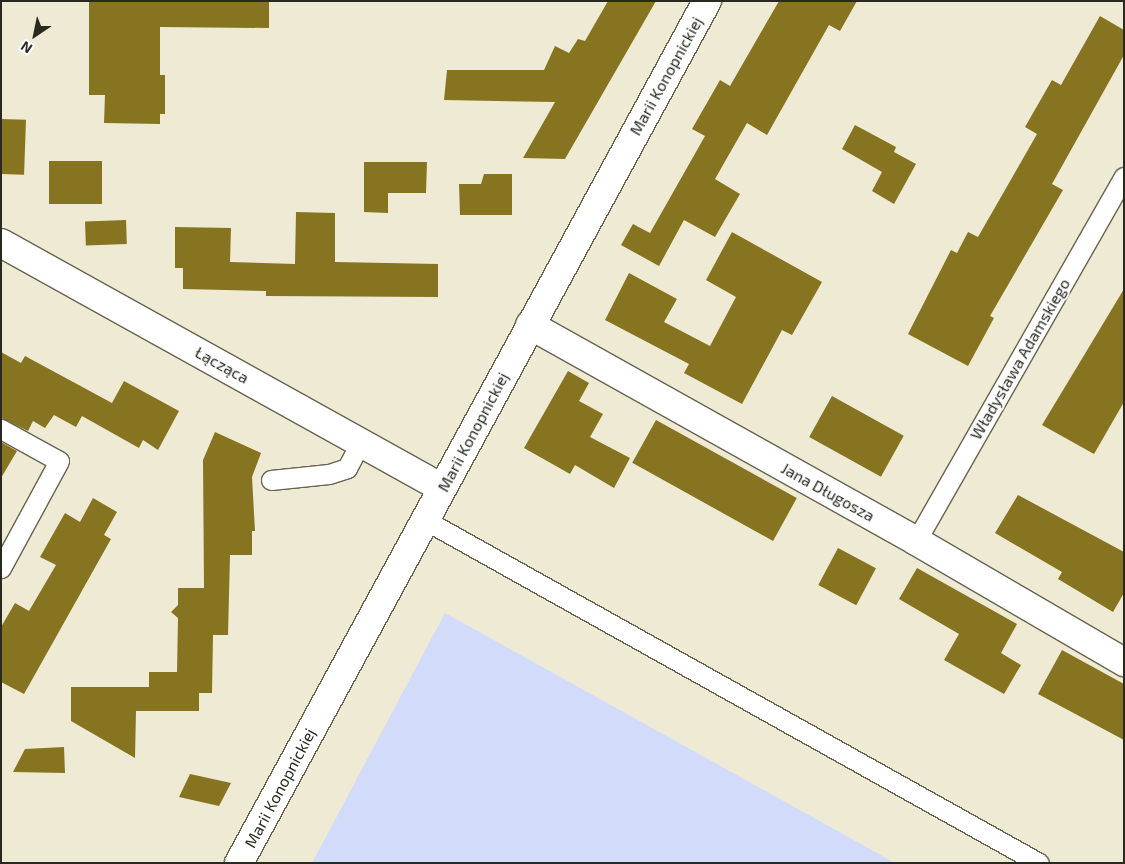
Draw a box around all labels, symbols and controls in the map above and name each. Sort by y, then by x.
north arrow [10,10,60,60]
street label: Marii Konopnickiej [625,13,707,139]
text: N [17,38,35,58]
street label: Władysława Adamskiego [966,275,1074,443]
street label: Łącząca [192,342,252,388]
street label: Marii Konopnickiej [433,369,513,495]
street label: Jana Długosza [778,458,878,526]
street label: Marii Konopnickiej [240,725,320,851]

